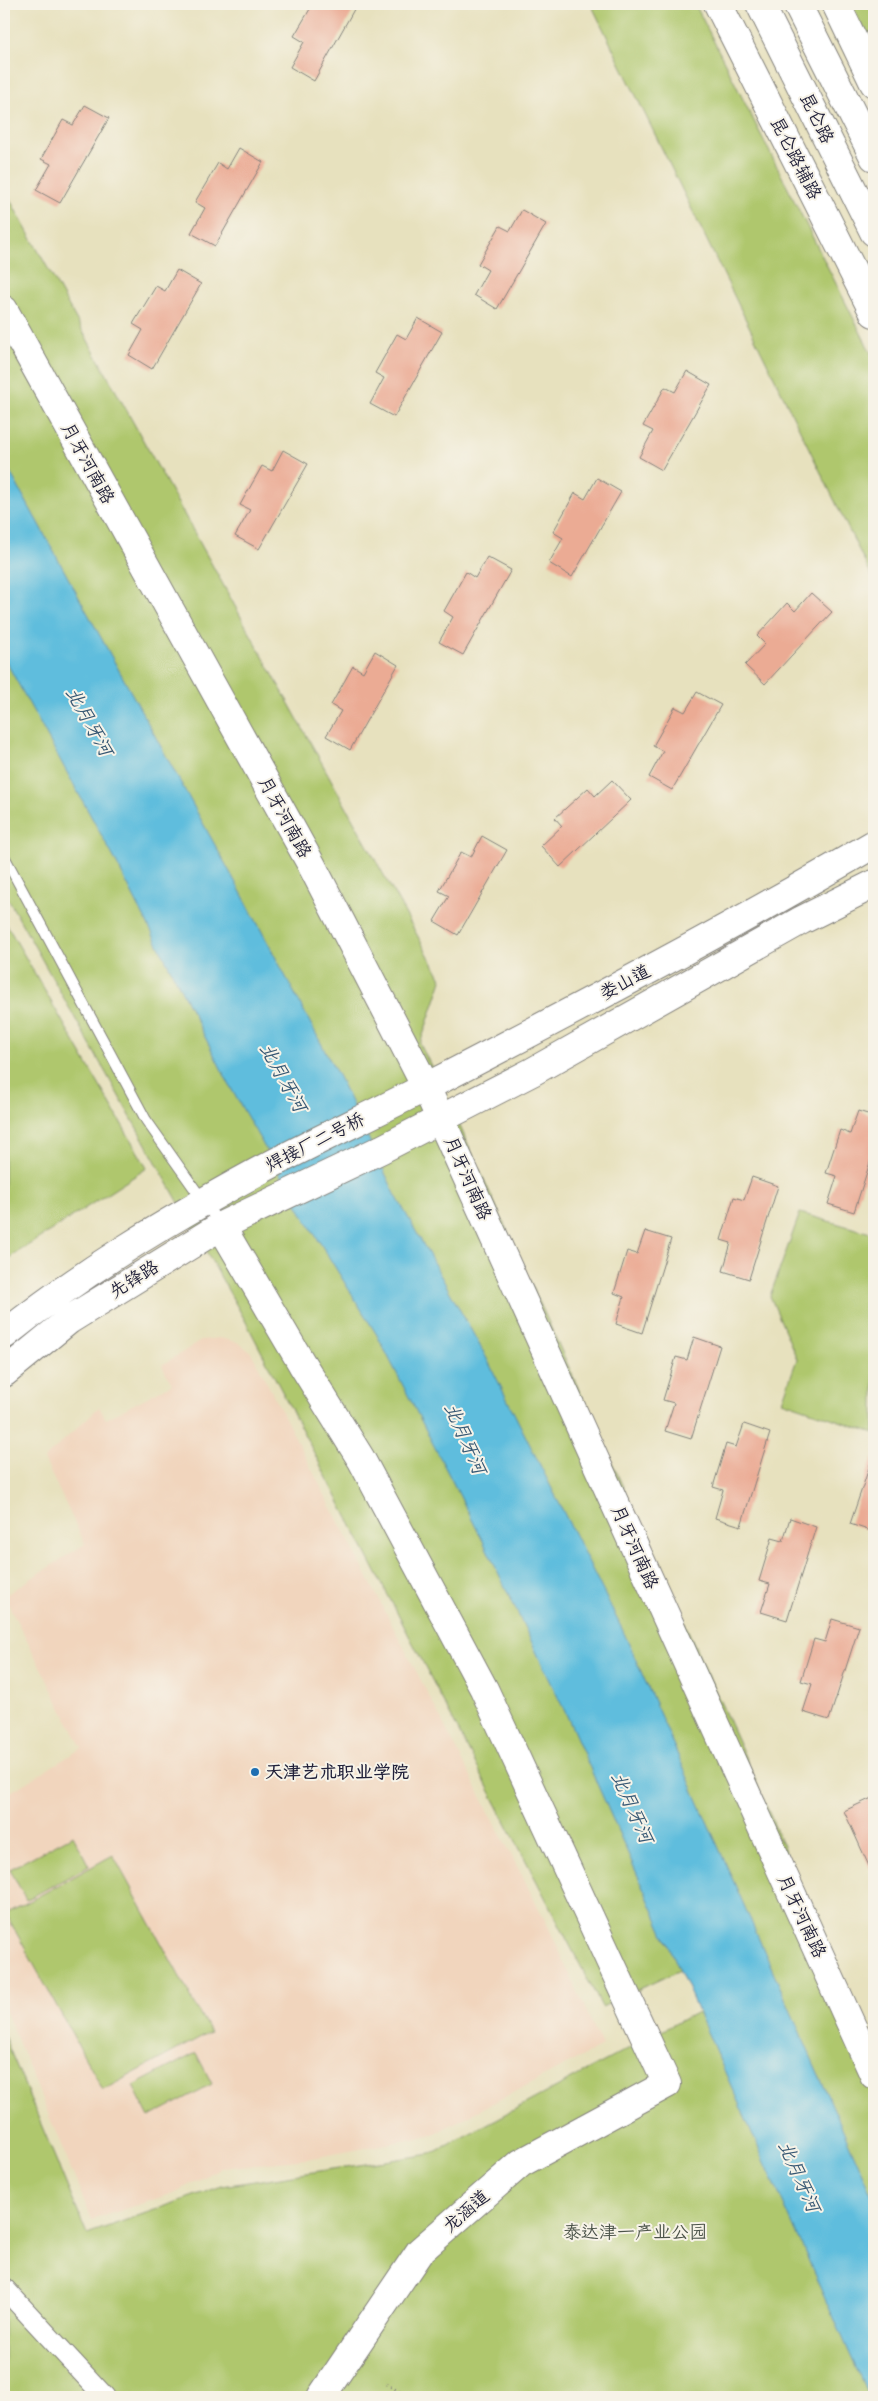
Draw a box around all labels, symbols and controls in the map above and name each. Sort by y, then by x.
street label: 昆仑路 [795,89,839,147]
street label: 昆仑路辅路 [766,113,826,203]
street label: 月牙河南路 [57,418,119,508]
water label: 北月牙河 [61,682,119,763]
street label: 月牙河南路 [254,772,316,862]
street label: 娄山道 [596,960,654,1004]
water label: 北月牙河 [255,1038,313,1119]
street label: 焊接厂二号桥 [262,1108,368,1176]
street label: 月牙河南路 [440,1132,496,1224]
street label: 先锋路 [105,1255,163,1303]
water label: 北月牙河 [440,1399,493,1480]
street label: 月牙河南路 [607,1501,663,1593]
place label: 天津艺术职业学院 [265,1761,409,1783]
marker: 天津艺术职业学院 [249,1766,261,1778]
water label: 北月牙河 [607,1768,660,1849]
street label: 月牙河南路 [773,1871,831,1961]
water label: 北月牙河 [774,2137,827,2218]
street label: 龙涵道 [438,2185,494,2237]
park label: 泰达津一产业公园 [563,2221,707,2243]

